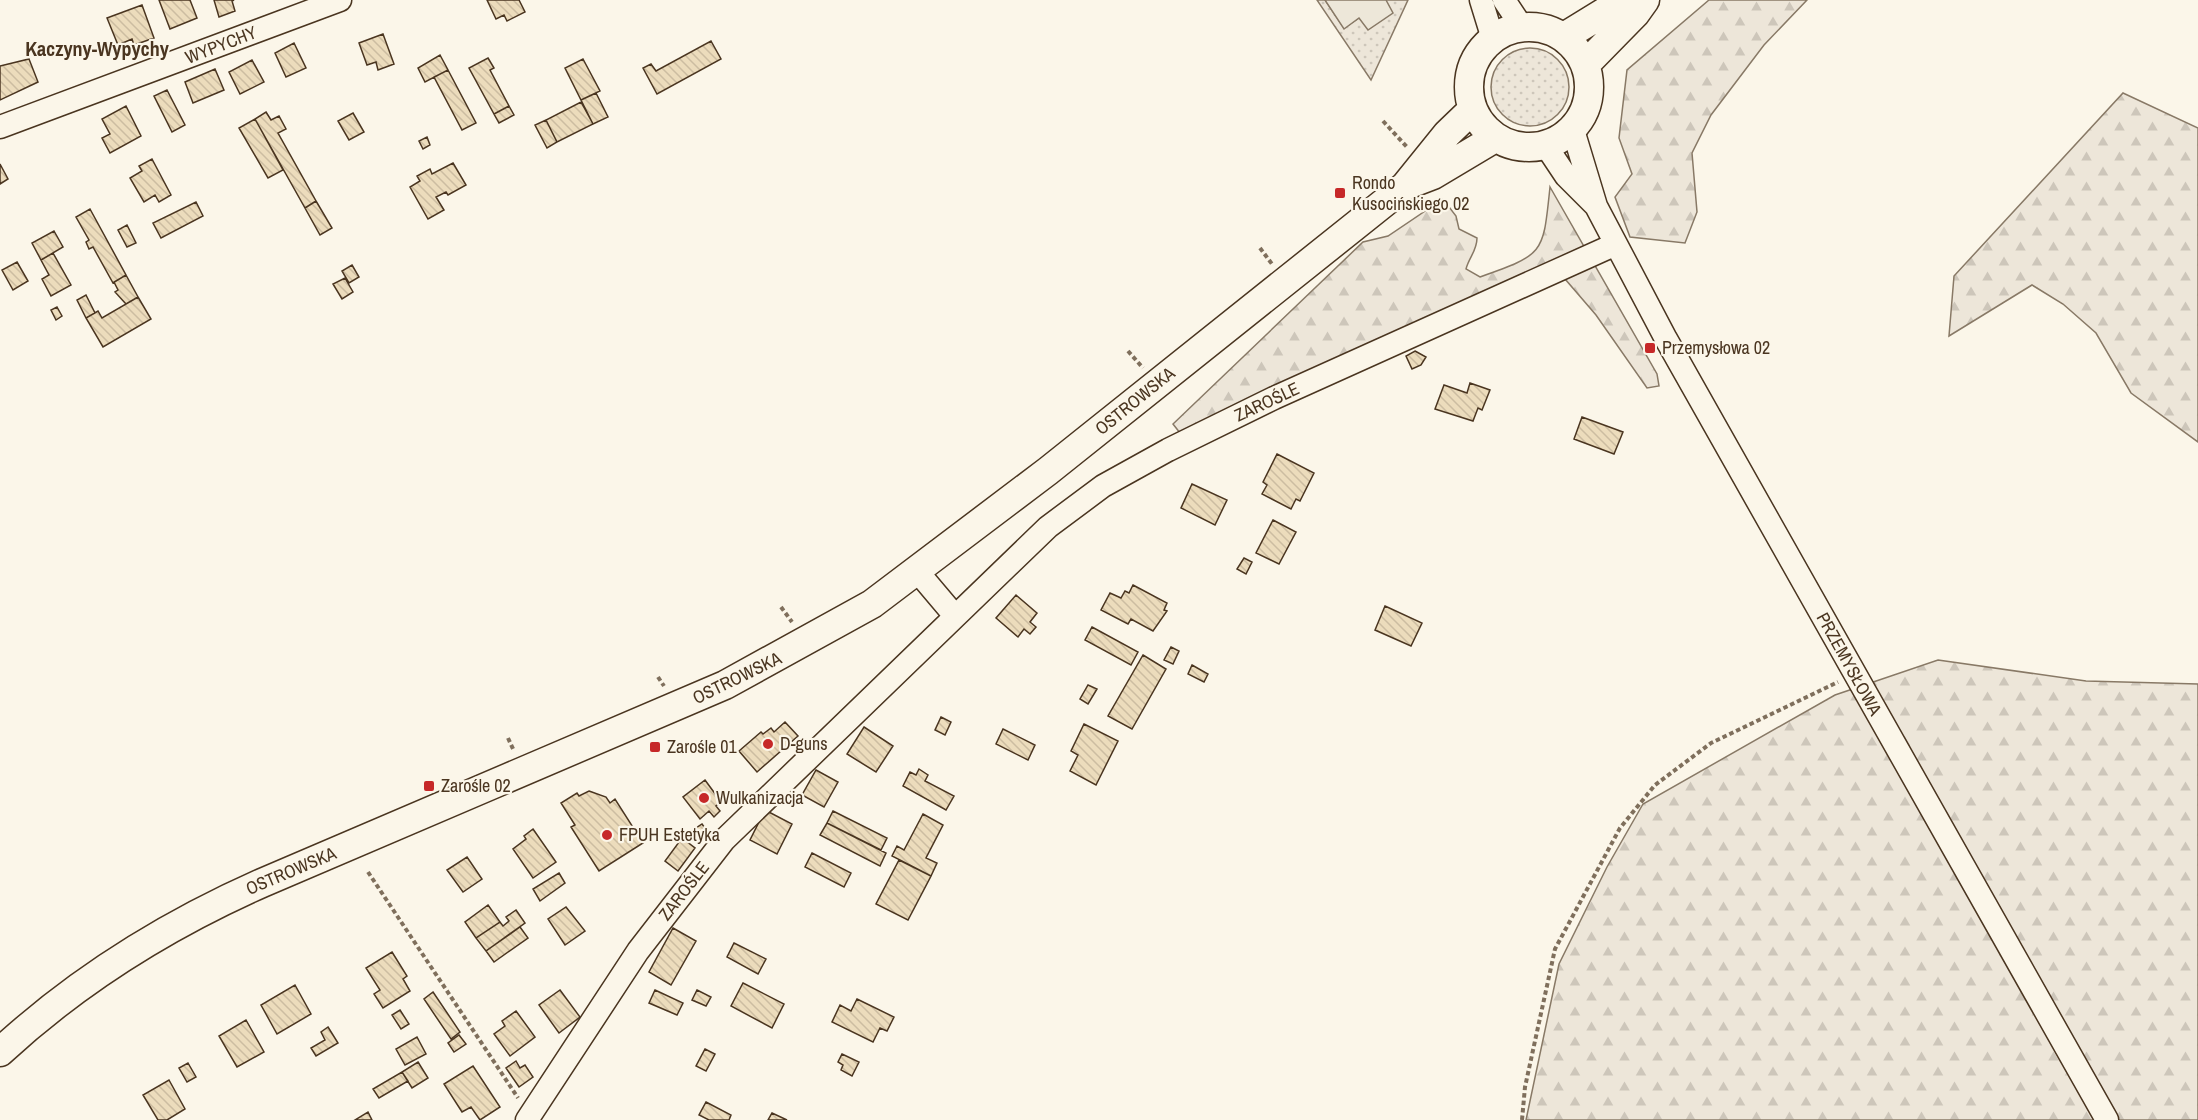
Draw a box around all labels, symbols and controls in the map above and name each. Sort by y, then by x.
street label: WYPYCHY [181,19,260,70]
district label: Kaczyny-Wypychy [25,35,170,62]
place label: Rondo Kusocińskiego 02 [1352,170,1469,216]
marker: Rondo Kusocińskiego 02 [1333,186,1347,200]
place label: Przemysłowa 02 [1662,335,1770,360]
marker: Przemysłowa 02 [1643,341,1657,355]
street label: OSTROWSKA [1090,361,1180,441]
street label: ZAROŚLE [1230,376,1303,427]
street label: PRZEMYSŁOWA [1811,608,1888,720]
street label: OSTROWSKA [688,645,786,710]
place label: D-guns [780,731,828,756]
place label: Zarośle 01 [667,734,738,759]
marker: D-guns [761,737,775,751]
marker: Zarośle 01 [648,740,662,754]
place label: Zarośle 02 [441,773,511,798]
marker: Zarośle 02 [422,779,436,793]
place label: Wulkanizacja [716,785,804,810]
marker: Wulkanizacja [697,791,711,805]
place label: FPUH Estetyka [619,822,720,847]
marker: FPUH Estetyka [600,828,614,842]
street label: OSTROWSKA [242,840,340,901]
street label: ZAROŚLE [653,856,715,926]

